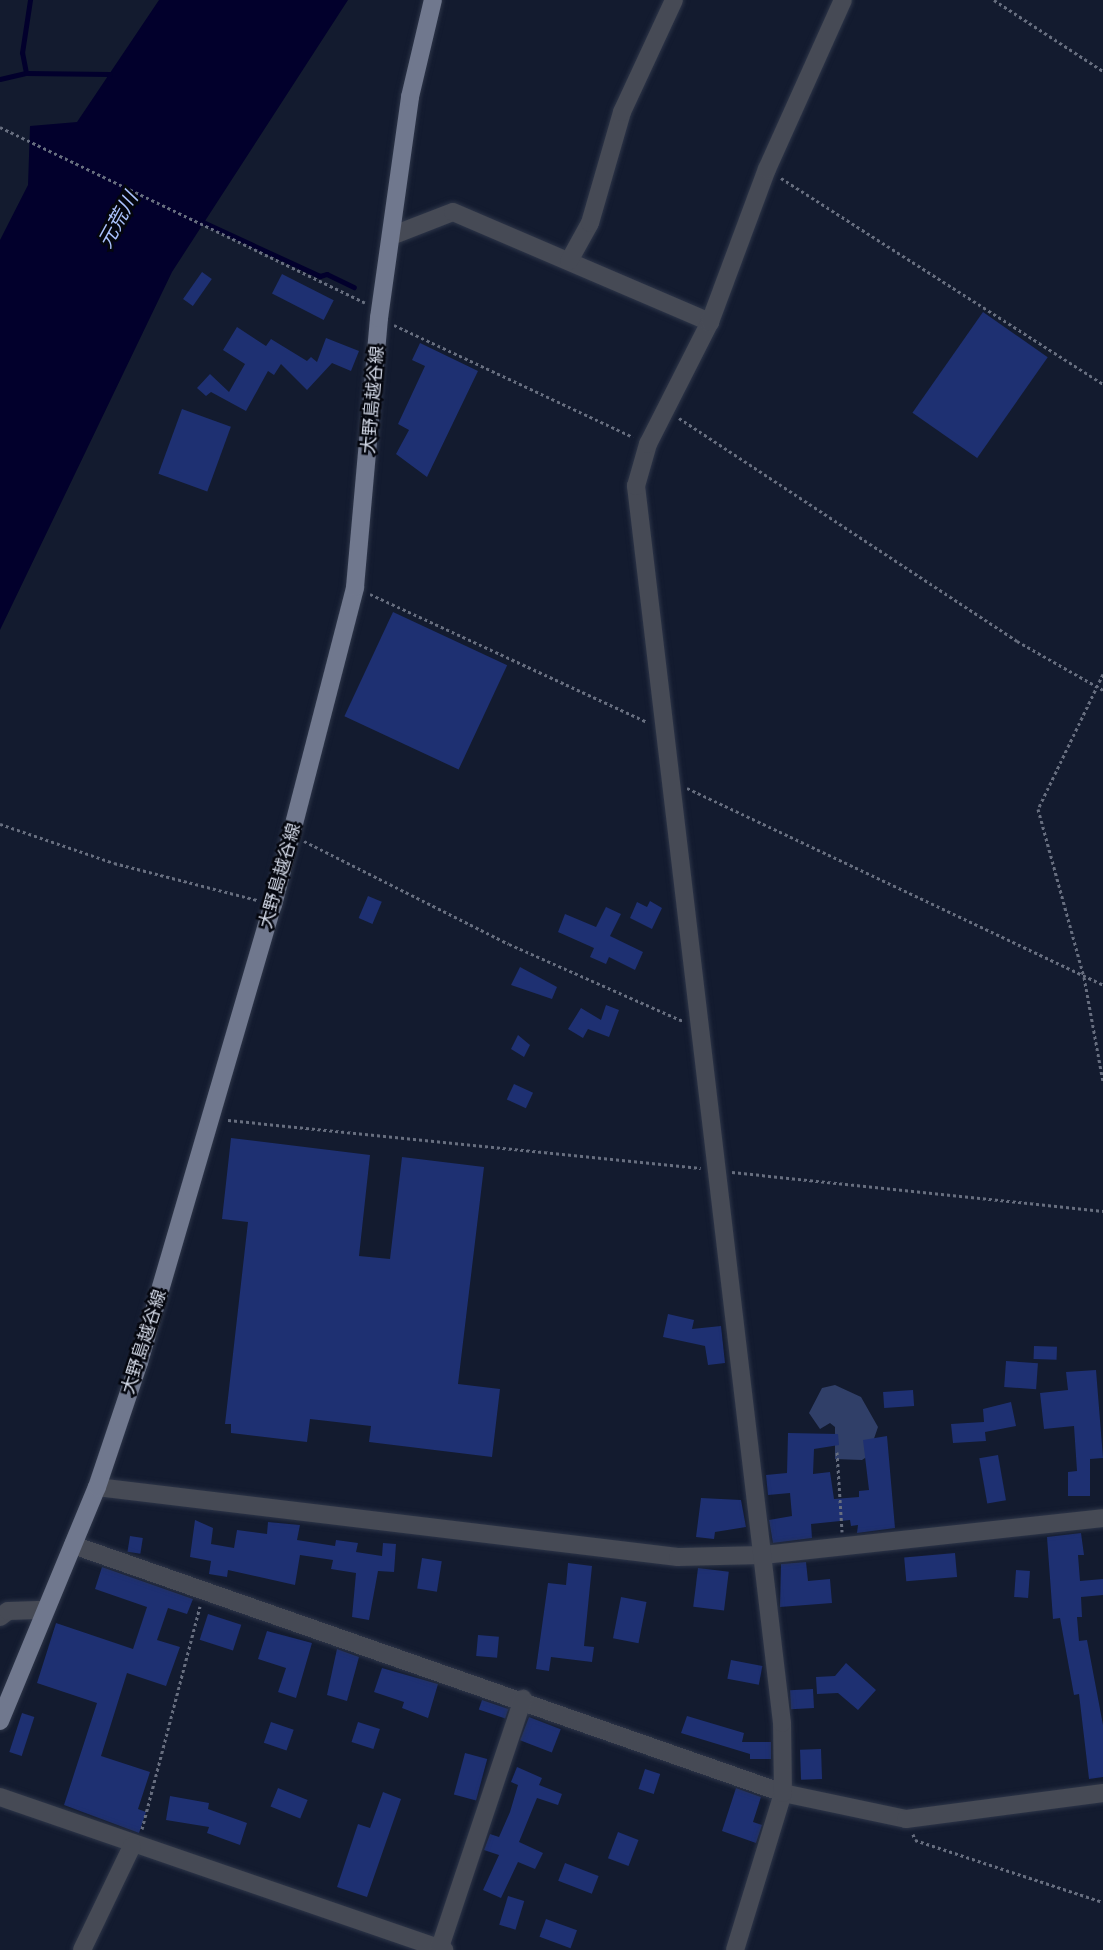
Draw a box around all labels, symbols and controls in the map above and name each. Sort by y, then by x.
water label: 元荒川 [93,188,143,252]
street label: 大野島越谷線 [358,345,388,455]
street label: 大野島越谷線 [255,821,305,931]
street label: 大野島越谷線 [117,1287,171,1397]

